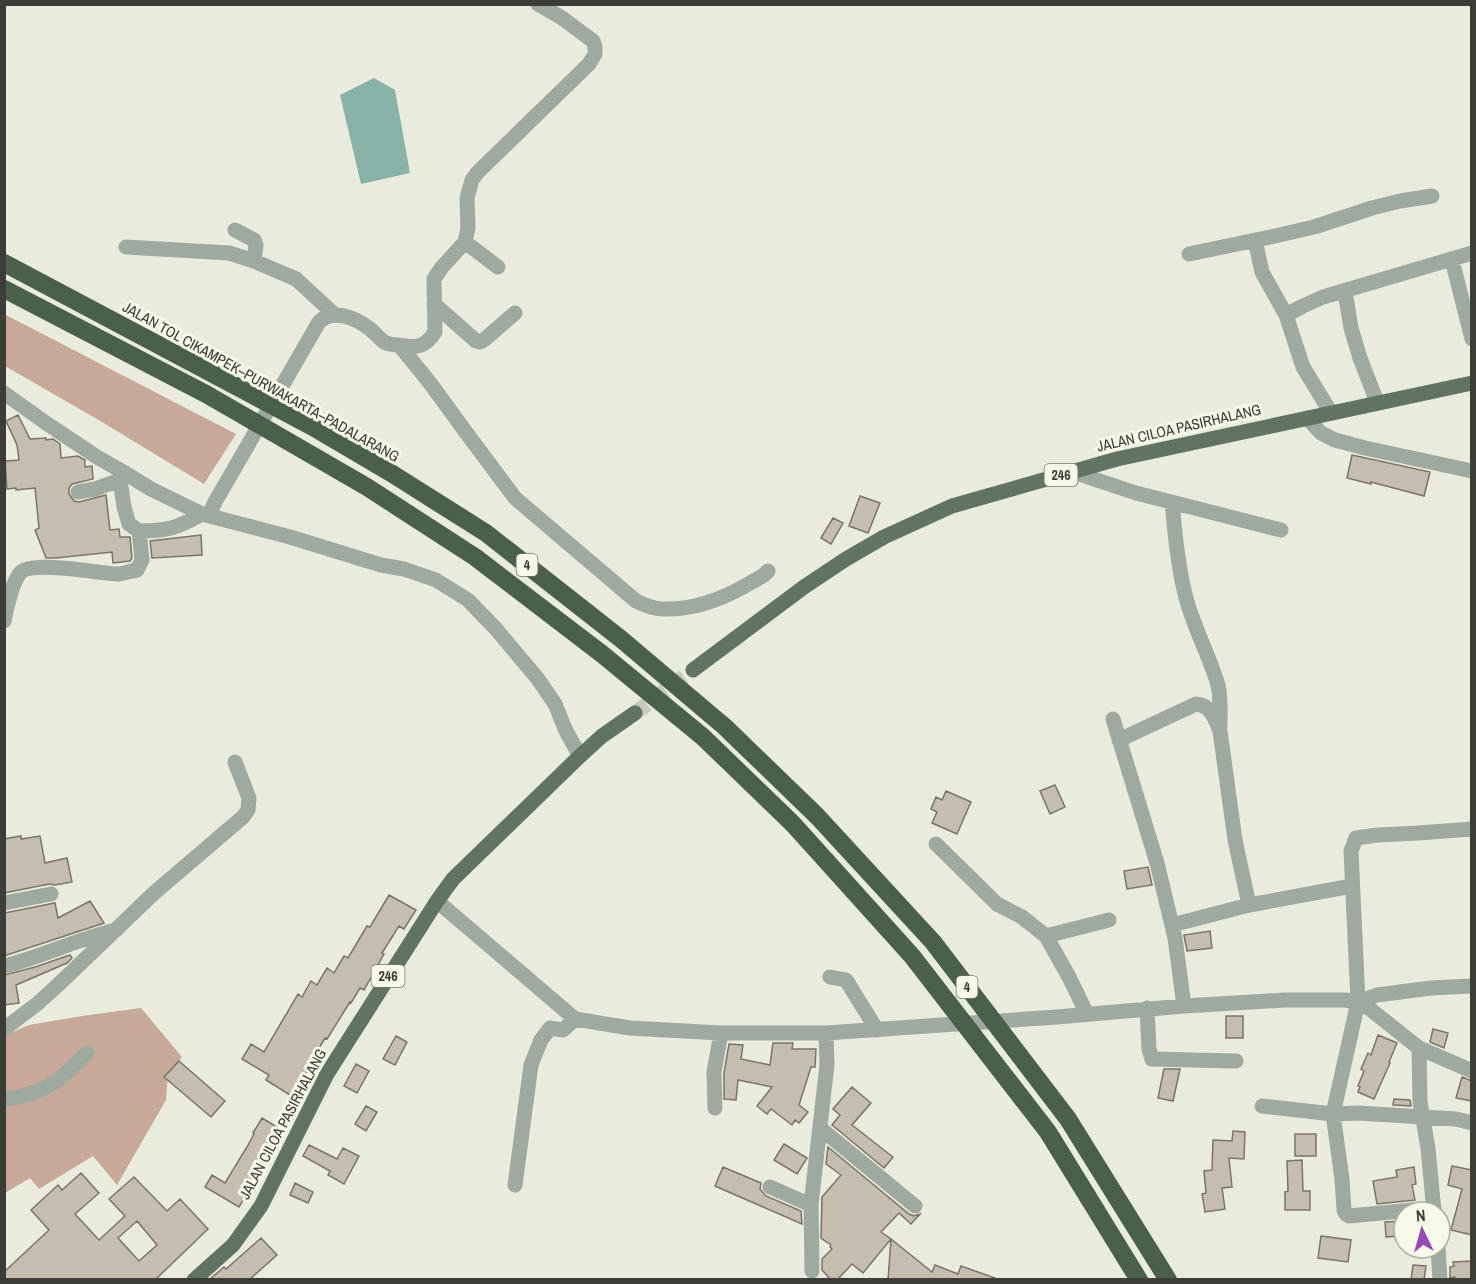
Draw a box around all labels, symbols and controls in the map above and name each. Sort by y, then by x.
street label: JALAN TOL CIKAMPEK–PURWAKARTA–PADALARANG [119,296,403,467]
street label: JALAN CILOA PASIRHALANG [1095,398,1263,457]
road number: 246 [1044,464,1078,486]
road number: 4 [516,554,538,576]
road number: 246 [372,965,404,987]
road number: 4 [956,976,978,998]
street label: JALAN CILOA PASIRHALANG [234,1045,331,1203]
north arrow [1392,1200,1452,1260]
text: N [1415,1204,1426,1226]

